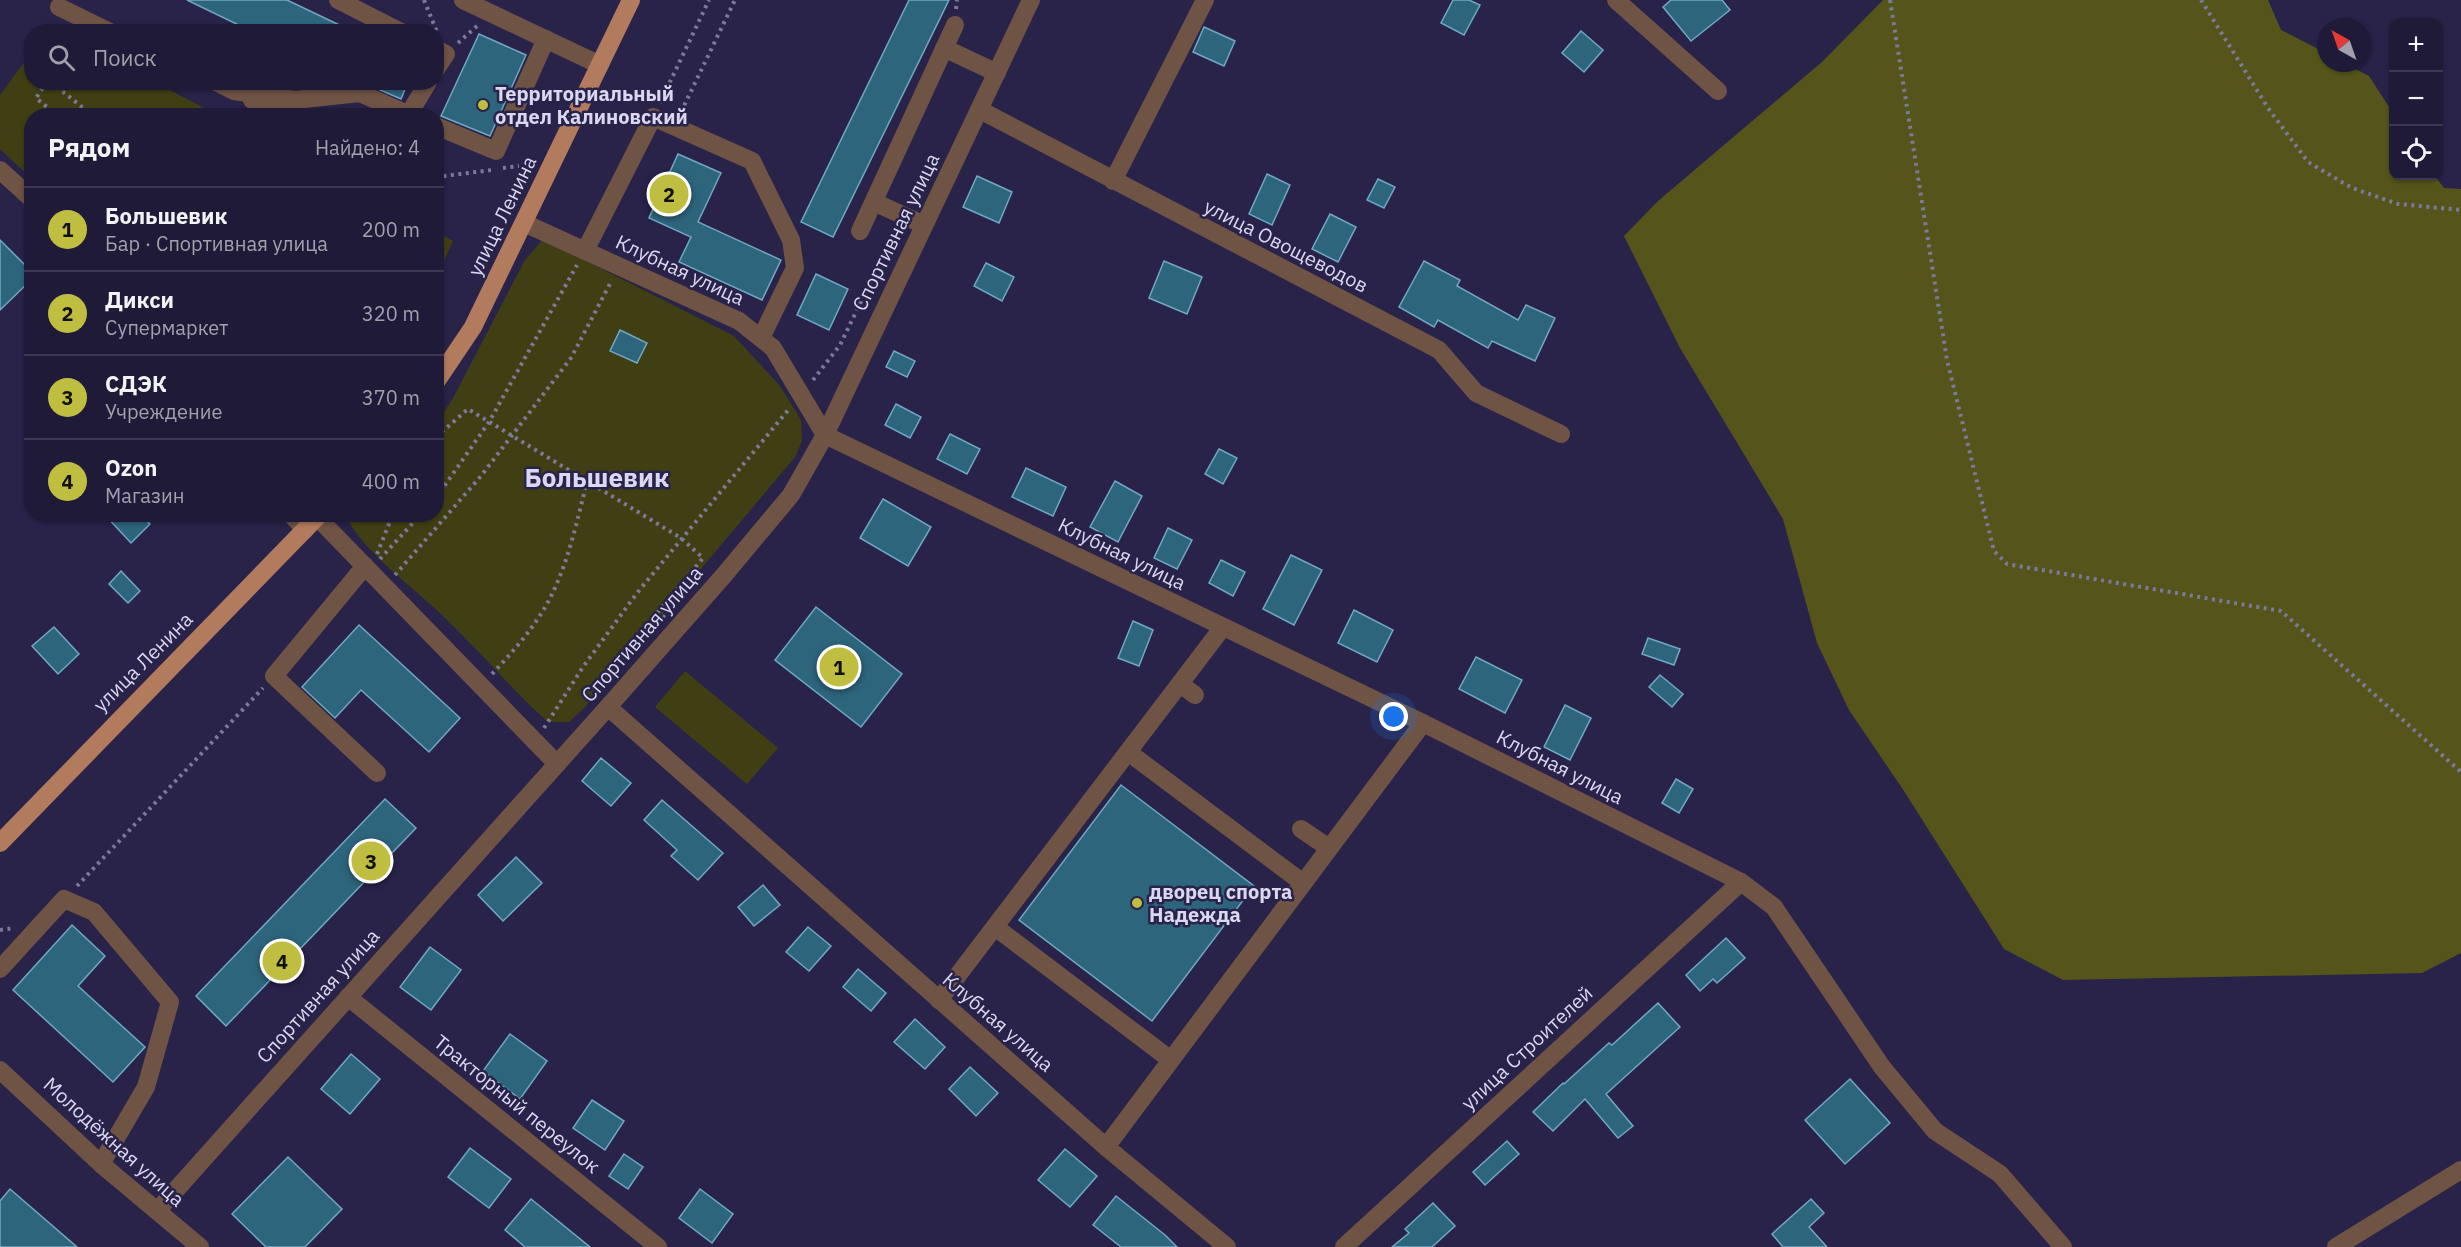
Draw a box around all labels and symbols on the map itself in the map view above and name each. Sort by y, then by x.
north arrow [2317,18,2371,72]
place label: Территориальный отдел Калиновский [495,80,688,130]
marker: Территориальный отдел Калиновский [476,98,490,112]
street label: Спортивная улица [846,148,946,315]
street label: улица Ленина [461,151,542,280]
pin: 2 [650,172,688,216]
street label: улица Овощеводов [1200,192,1373,299]
street label: Клубная улица [611,228,749,311]
district label: Большевик [525,460,669,494]
street label: Клубная улица [1054,511,1191,596]
street label: Спортивная улица [575,560,708,707]
street label: улица Ленина [87,606,199,717]
pin: 1 [820,644,858,690]
your location [1379,702,1408,731]
street label: Клубная улица [1492,723,1629,810]
pin: 3 [352,838,391,884]
place label: дворец спорта Надежда [1149,878,1293,928]
marker: дворец спорта Надежда [1130,896,1144,910]
street label: Спортивная улица [250,922,385,1069]
pin: 4 [262,938,302,984]
street label: Клубная улица [937,966,1060,1078]
street label: улица Строителей [1455,980,1598,1116]
street label: Тракторный переулок [429,1028,606,1179]
street label: Молодёжная улица [38,1071,191,1212]

